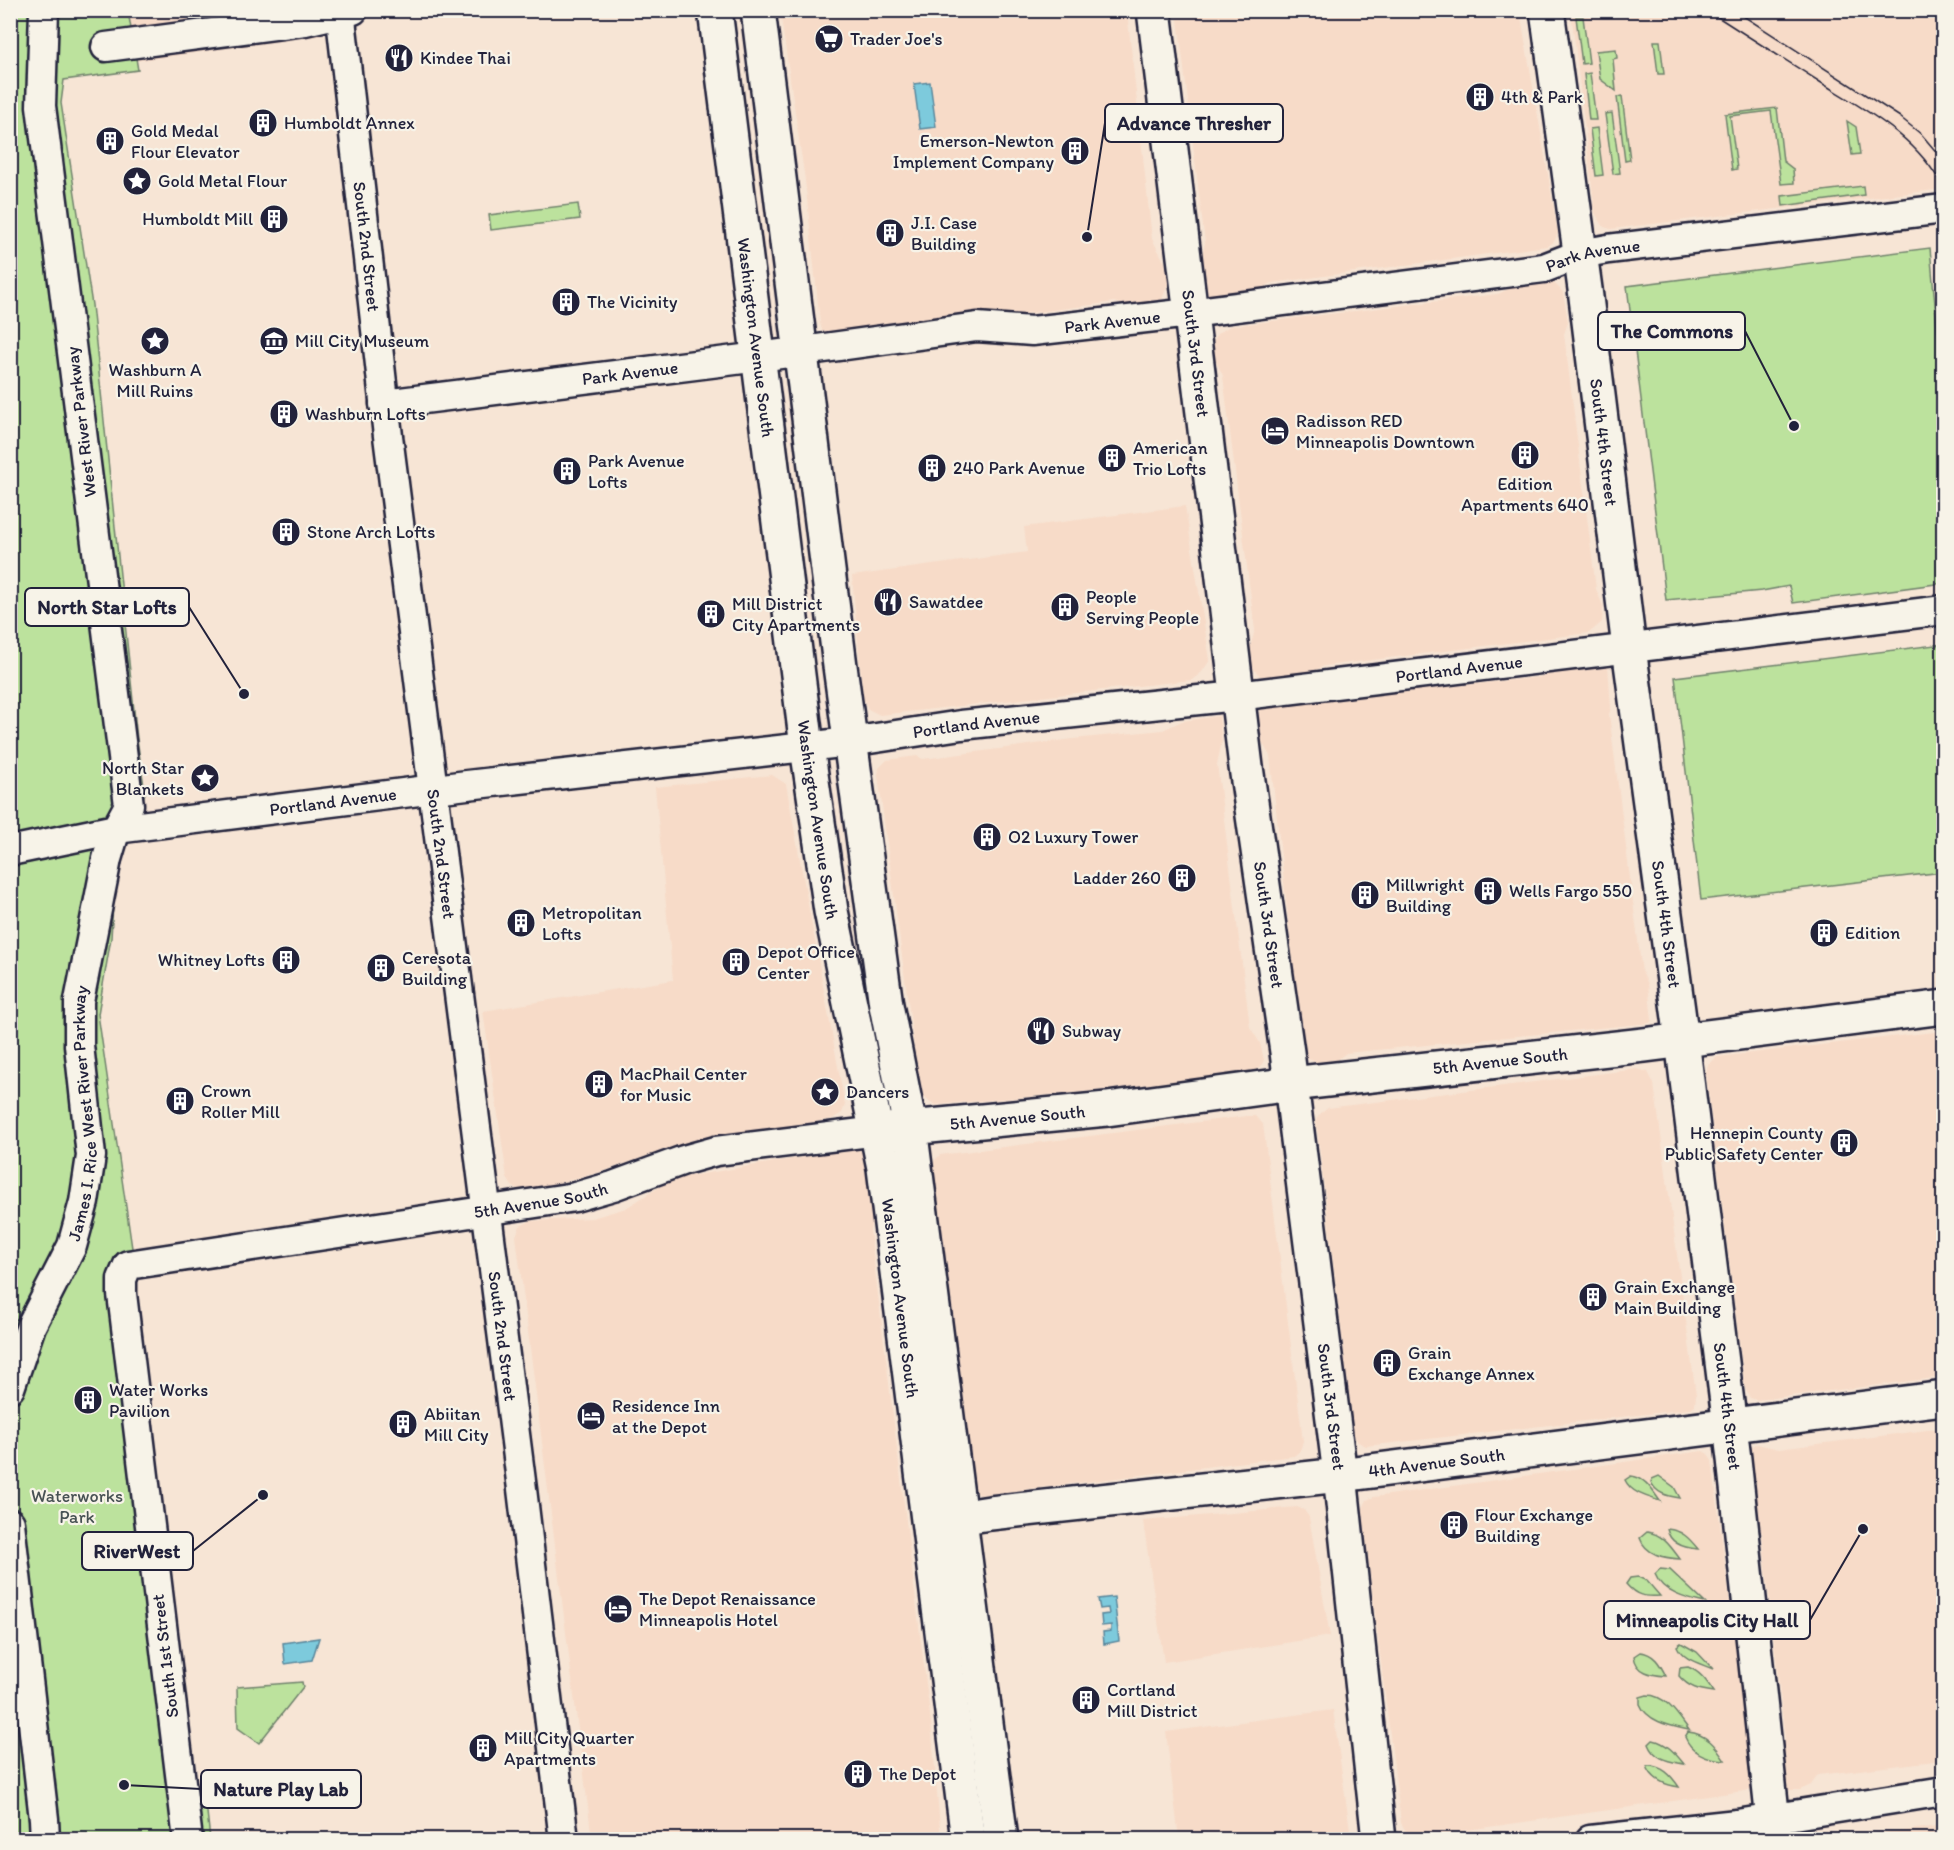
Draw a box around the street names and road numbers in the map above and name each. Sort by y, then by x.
street label: South 2nd Street [348,180,385,313]
street label: Park Avenue [1542,234,1641,277]
street label: Washington Avenue South [733,236,779,439]
street label: South 3rd Street [1177,289,1214,419]
street label: Park Avenue [1063,305,1162,338]
street label: West River Parkway [61,345,101,499]
street label: Park Avenue [581,356,679,390]
street label: South 4th Street [1585,377,1623,508]
street label: Portland Avenue [1394,650,1524,688]
street label: Portland Avenue [911,706,1041,743]
street label: Washington Avenue South [793,719,843,921]
street label: Portland Avenue [268,783,398,821]
street label: South 2nd Street [422,788,460,920]
street label: South 4th Street [1647,859,1686,990]
street label: South 3rd Street [1249,860,1289,990]
street label: James I. Rice West River Parkway [63,983,102,1243]
street label: 5th Avenue South [1431,1043,1569,1079]
street label: 5th Avenue South [949,1100,1086,1135]
street label: 5th Avenue South [472,1177,610,1223]
street label: Washington Avenue South [877,1197,924,1399]
street label: South 2nd Street [483,1270,522,1403]
street label: South 4th Street [1709,1341,1746,1472]
street label: South 3rd Street [1313,1342,1350,1472]
street label: 4th Avenue South [1367,1443,1506,1482]
street label: South 1st Street [146,1593,183,1719]

